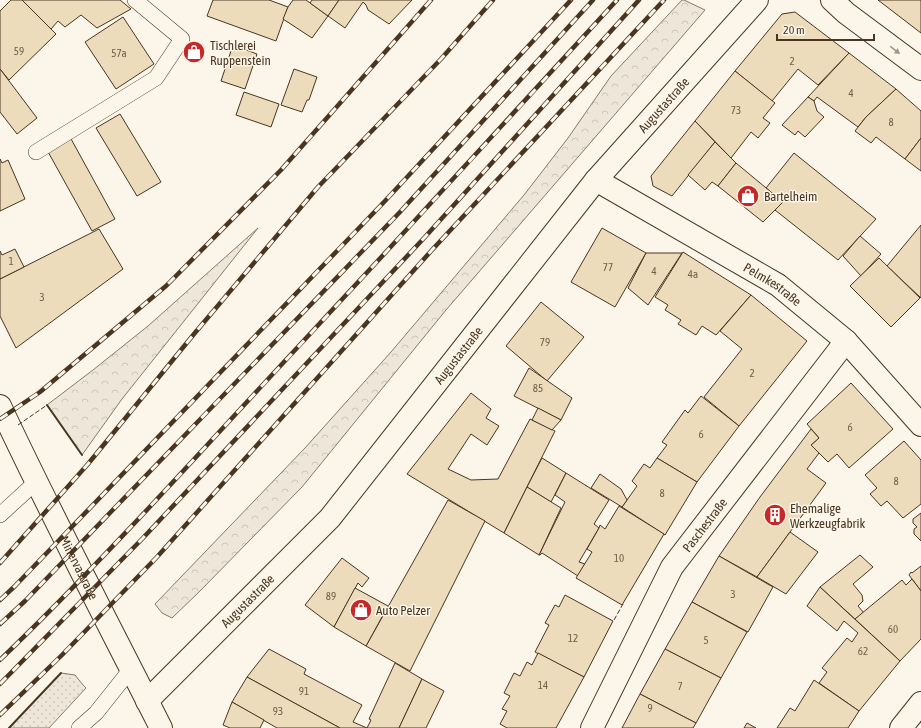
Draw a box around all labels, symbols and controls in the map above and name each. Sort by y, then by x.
scale bar [777,16,874,42]
text: 20 m [783,23,805,37]
place label: Tischlerei Ruppenstein [210,38,271,68]
shop icon: Tischlerei Ruppenstein [181,39,207,65]
house number: 59 [14,45,24,57]
one-way arrow [890,46,901,54]
house number: 57a [111,47,127,59]
house number: 2 [789,55,795,67]
street label: Augustastraße [635,74,692,136]
house number: 4 [848,87,854,99]
house number: 73 [731,104,741,116]
house number: 8 [888,116,894,128]
shop icon: Bartelheim [735,183,761,209]
place label: Bartelheim [764,189,817,204]
house number: 1 [8,255,14,267]
street label: Pelmkestraße [741,260,804,309]
house number: 77 [603,261,613,273]
house number: 4 [651,265,657,277]
house number: 4a [688,268,698,280]
house number: 3 [39,291,45,303]
street label: Augustastraße [431,324,486,387]
house number: 79 [540,336,550,348]
house number: 2 [749,367,755,379]
house number: 85 [533,382,543,394]
house number: 6 [847,421,853,433]
house number: 6 [698,428,704,440]
house number: 8 [893,475,899,487]
house number: 8 [659,487,665,499]
street label: Paschestraße [679,495,730,555]
place label: Ehemalige Werkzeugfabrik [790,501,865,531]
building icon: Ehemalige Werkzeugfabrik [762,502,788,528]
street label: Minervastraße [57,534,101,602]
house number: 10 [614,552,624,564]
street label: Augustastraße [218,571,277,631]
house number: 3 [730,588,736,600]
house number: 89 [326,590,336,602]
shop icon: Auto Pelzer [348,597,374,623]
place label: Auto Pelzer [376,603,430,618]
house number: 60 [888,623,898,635]
house number: 12 [568,632,578,644]
house number: 5 [703,634,709,646]
house number: 62 [858,645,868,657]
house number: 14 [538,679,548,691]
house number: 7 [677,680,683,692]
house number: 91 [299,685,309,697]
house number: 9 [647,702,653,714]
house number: 93 [273,705,283,717]

